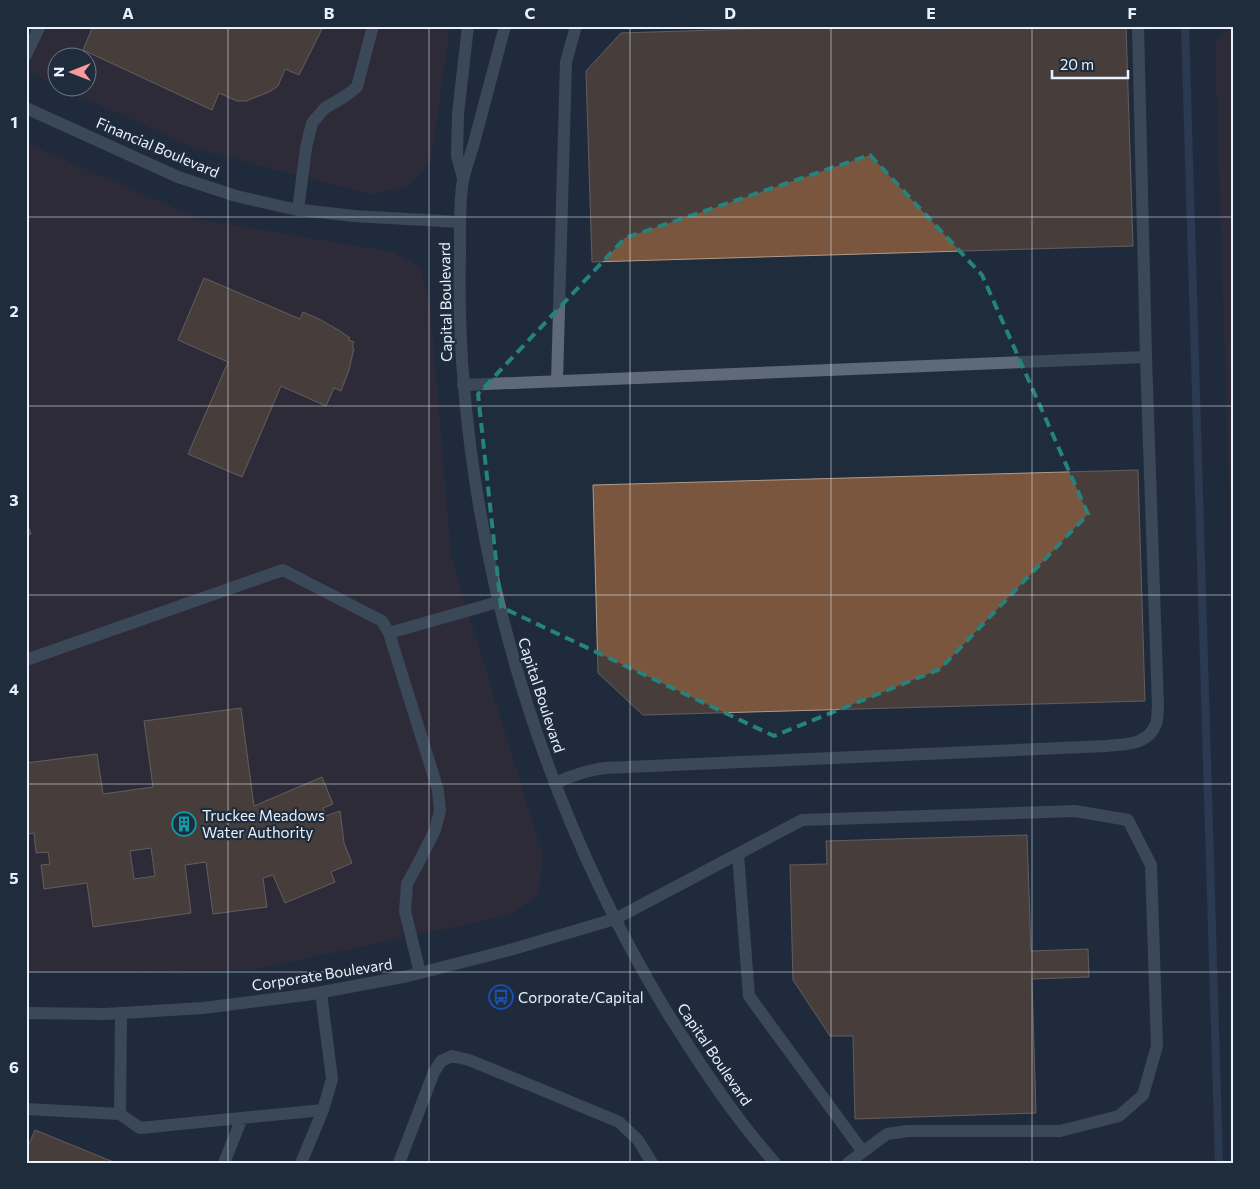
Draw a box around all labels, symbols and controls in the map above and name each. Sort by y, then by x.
text: A [122,3,134,22]
text: B [324,3,335,22]
text: C [525,3,536,22]
text: D [724,3,736,22]
text: E [926,3,936,22]
text: F [1127,3,1137,22]
north arrow [48,48,98,98]
scale bar [1052,48,1129,80]
text: 20 m [1060,55,1094,73]
text: N [50,67,67,77]
text: 1 [10,112,18,131]
street label: Financial Boulevard [94,113,222,181]
street label: Capital Boulevard [435,242,455,362]
text: 2 [9,301,19,320]
text: 3 [9,490,19,509]
street label: Capital Boulevard [515,635,569,755]
text: 4 [9,679,19,698]
place label: Truckee Meadows Water Authority [202,806,325,841]
building icon: Truckee Meadows Water Authority [171,811,197,837]
text: 5 [9,868,19,887]
street label: Corporate Boulevard [251,954,393,994]
bus stop icon: Corporate/Capital [488,984,514,1010]
place label: Corporate/Capital [518,988,644,1006]
street label: Capital Boulevard [674,999,756,1109]
text: 6 [9,1057,19,1076]

